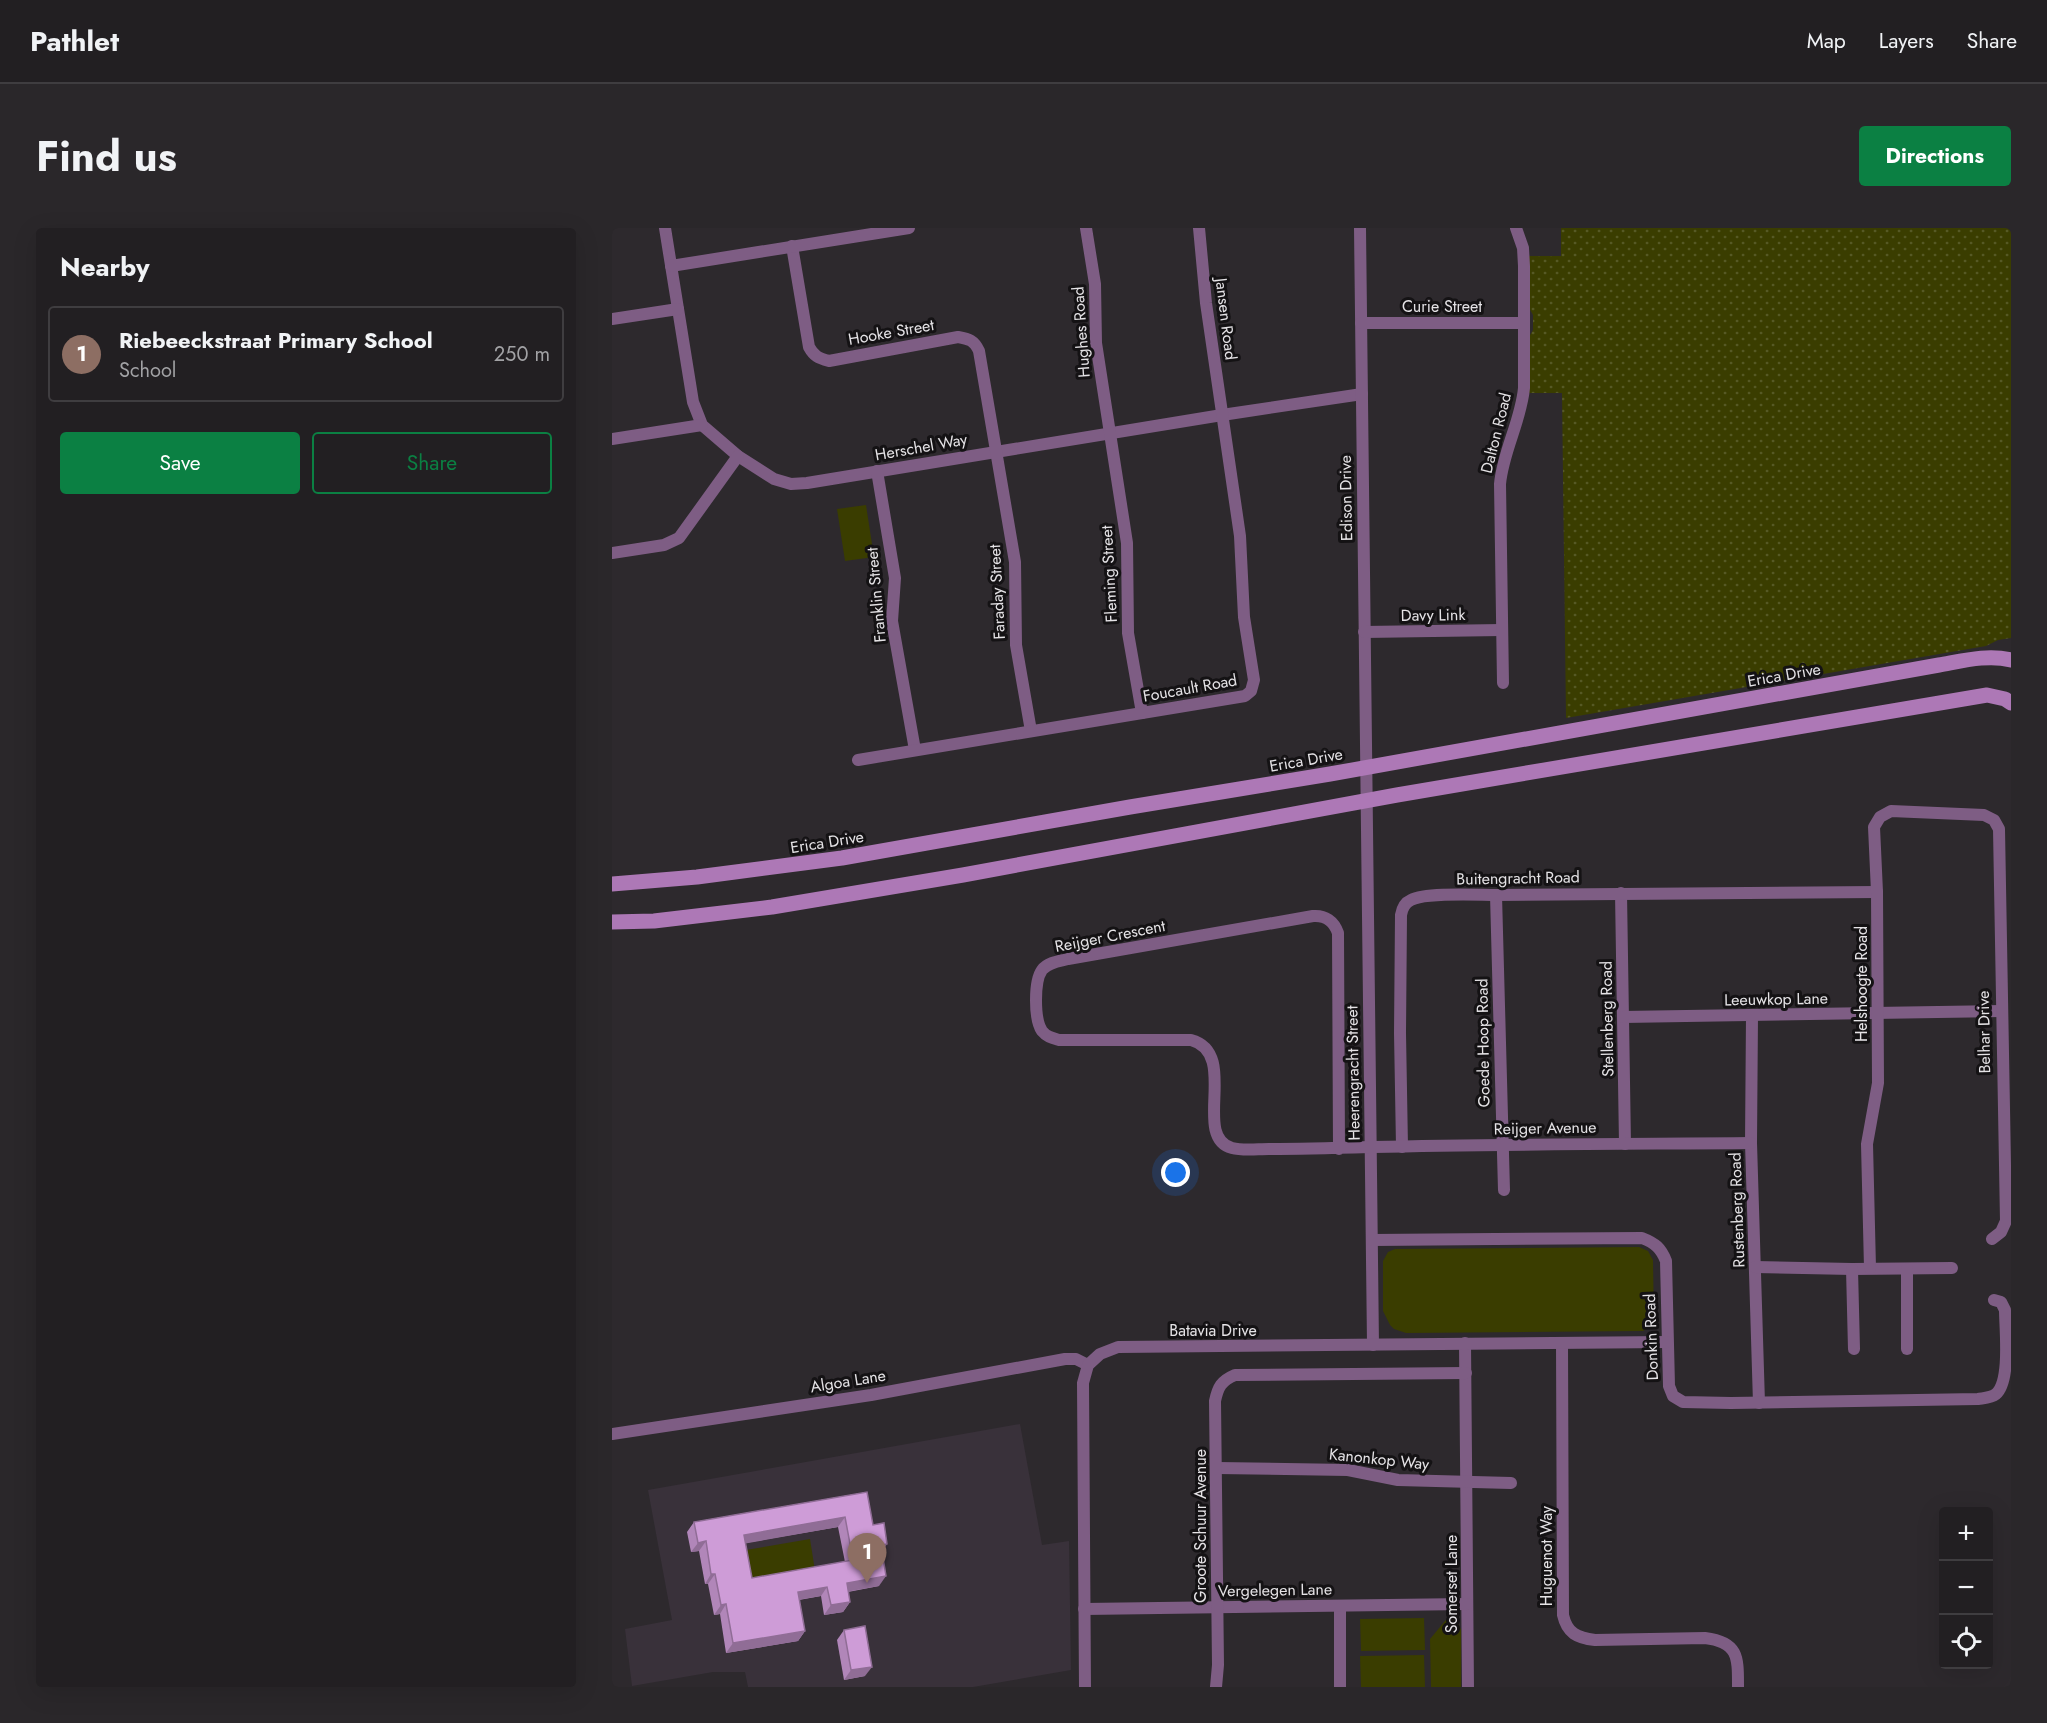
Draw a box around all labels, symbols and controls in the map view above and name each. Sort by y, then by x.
text: Pathlet [30,21,119,62]
text: Map [1807,26,1846,56]
text: Layers [1879,26,1934,56]
text: Share [1967,26,2017,56]
text: Find us [36,126,177,187]
button: Directions [1859,126,2011,186]
text: Nearby [60,248,149,286]
street label: Jansen Road [1209,275,1242,361]
street label: Hughes Road [1066,286,1096,378]
street label: Curie Street [1402,295,1482,318]
street label: Hooke Street [846,313,936,351]
text: Riebeeckstraat Primary School [119,324,433,356]
text: 1 [76,340,87,369]
text: 250 m [494,340,550,369]
text: School [119,356,176,385]
street label: Dalton Road [1475,390,1517,476]
street label: Herschel Way [873,427,970,466]
button: Save [60,432,300,494]
button: Share [312,432,552,494]
street label: Edison Drive [1334,455,1358,541]
street label: Fleming Street [1095,525,1123,623]
street label: Faraday Street [983,544,1011,640]
street label: Franklin Street [860,546,892,644]
street label: Davy Link [1400,603,1466,627]
street label: Erica Drive [1745,657,1823,693]
street label: Foucault Road [1141,668,1239,708]
street label: Erica Drive [1267,742,1345,778]
street label: Erica Drive [789,825,865,859]
street label: Buitengracht Road [1456,865,1580,891]
street label: Reijger Crescent [1053,914,1167,958]
street label: Helshoogte Road [1850,926,1873,1042]
street label: Stellenberg Road [1594,961,1620,1077]
street label: Goede Hoop Road [1470,978,1496,1108]
street label: Leeuwkop Lane [1724,987,1828,1011]
street label: Belhar Drive [1972,990,1996,1074]
street label: Heerengracht Street [1340,1005,1366,1141]
street label: Reijger Avenue [1493,1116,1597,1140]
street label: Rustenberg Road [1723,1152,1751,1268]
your location [1161,1158,1190,1187]
street label: Donkin Road [1638,1293,1664,1381]
street label: Batavia Drive [1169,1319,1257,1342]
street label: Algoa Lane [809,1364,887,1398]
street label: Kanonkop Way [1328,1442,1431,1476]
street label: Groote Schuur Avenue [1189,1449,1212,1603]
street label: Huguenot Way [1535,1505,1558,1606]
map controls [1939,1507,1993,1669]
button: + [1939,1507,1993,1561]
pin: 1 [848,1534,886,1583]
street label: Somerset Lane [1440,1535,1463,1633]
button: − [1939,1561,1993,1615]
street label: Vergelegen Lane [1218,1578,1332,1602]
button: locate [1939,1615,1993,1669]

